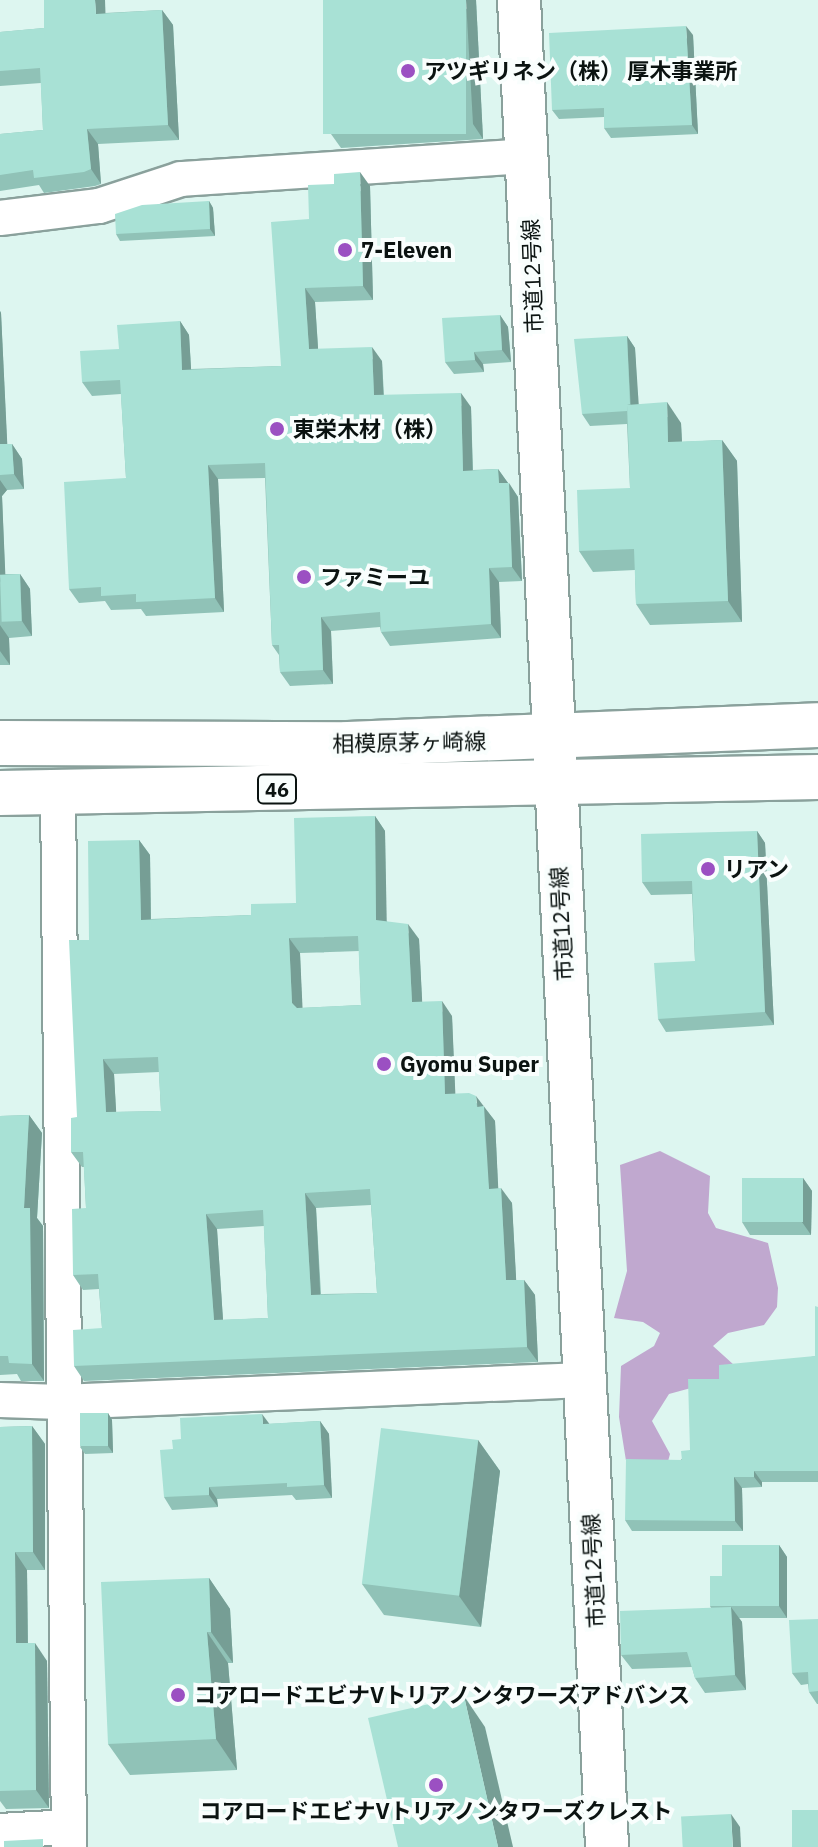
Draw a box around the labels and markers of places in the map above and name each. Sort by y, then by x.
place label: アツギリネン（株） 厚木事業所 [424,58,737,84]
marker: アツギリネン（株） 厚木事業所 [399,62,417,80]
place label: 7-Eleven [361,237,452,263]
marker: 7-Eleven [336,241,354,259]
place label: 東栄木材（株） [293,416,447,442]
marker: 東栄木材（株） [268,420,286,438]
place label: ファミーユ [320,564,430,590]
marker: ファミーユ [295,568,313,586]
place label: リアン [724,856,790,882]
marker: リアン [699,860,717,878]
place label: Gyomu Super [400,1051,539,1077]
marker: Gyomu Super [375,1055,393,1073]
place label: コアロードエビナVトリアノンタワーズアドバンス [194,1682,692,1708]
marker: コアロードエビナVトリアノンタワーズアドバンス [169,1686,187,1704]
marker: コアロードエビナVトリアノンタワーズクレスト [427,1776,445,1794]
place label: コアロードエビナVトリアノンタワーズクレスト [198,1798,674,1824]

